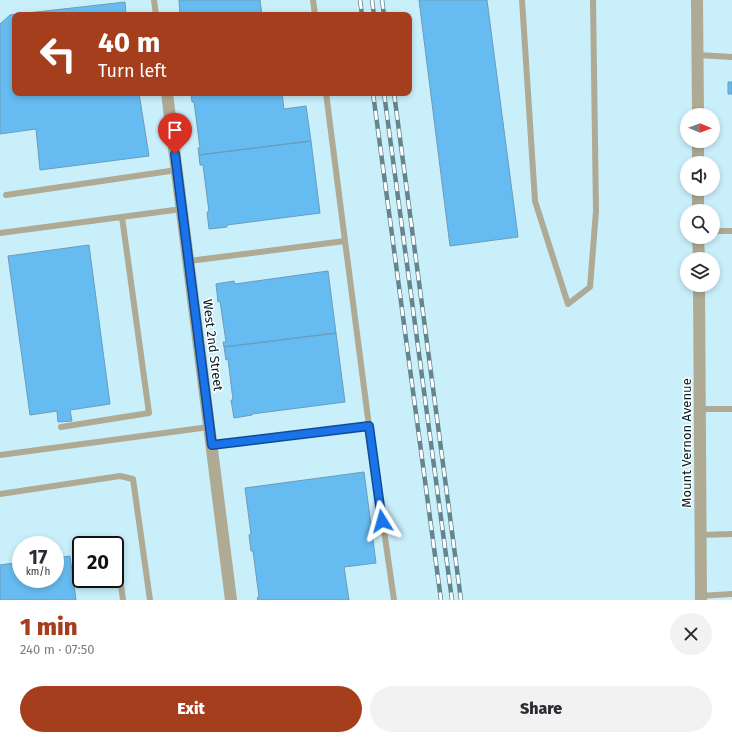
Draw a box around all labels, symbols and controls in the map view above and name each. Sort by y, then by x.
text: 40 m [98,26,161,59]
icon: left [32,28,84,80]
text: Turn left [98,60,167,82]
north arrow [680,108,720,148]
map controls [680,108,720,292]
pin [158,113,192,154]
icon: arrive [164,119,186,141]
button: sound [680,156,720,196]
button: search [680,204,720,244]
button: layers [680,252,720,292]
street label: West 2nd Street [200,298,226,392]
street label: Mount Vernon Avenue [679,378,694,508]
position arrow [361,500,403,542]
speed limit sign: 20 [72,536,124,588]
text: 17 [29,545,47,569]
text: km/h [26,566,50,578]
text: 1 min [20,613,78,641]
button: close [670,613,712,655]
text: 240 m · 07:50 [20,642,95,657]
button: Exit [20,686,362,732]
button: Share [370,686,712,732]

